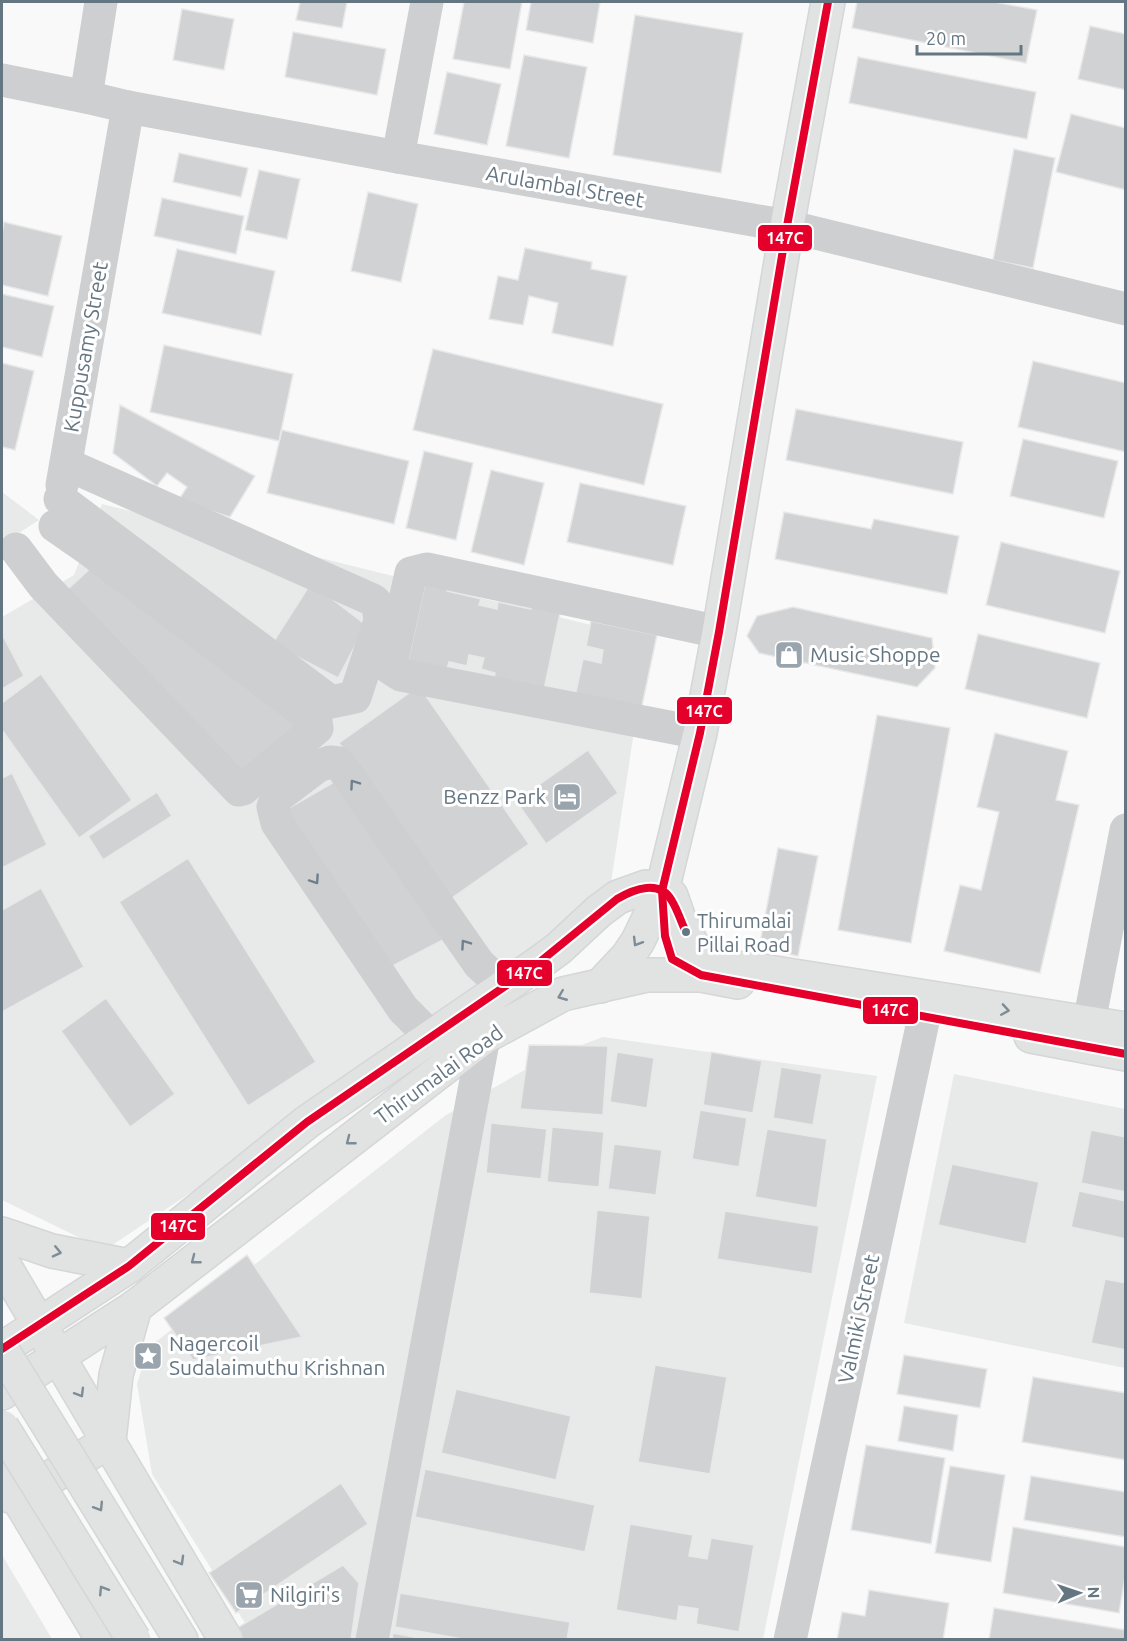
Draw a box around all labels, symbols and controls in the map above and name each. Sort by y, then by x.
scale bar [917,18,1020,56]
text: 20 m [926,28,966,48]
street label: Arulambal Street [484,160,646,212]
line badge: 147C [757,224,813,252]
text: 147C [766,229,804,247]
street label: Kuppusamy Street [58,260,112,434]
shop icon: Music Shoppe [773,639,805,671]
place label: Music Shoppe [810,642,940,666]
line badge: 147C [676,696,733,725]
text: 147C [685,702,723,720]
one-way arrow [350,779,361,790]
hotel icon: Benzz Park [551,781,583,813]
place label: Benzz Park [443,784,546,808]
one-way arrow [308,874,320,884]
place label: Thirumalai Pillai Road [697,909,791,956]
marker: Thirumalai Pillai Road [680,926,692,938]
one-way arrow [632,936,644,946]
one-way arrow [461,940,472,951]
line badge: 147C [496,959,553,987]
text: 147C [505,964,543,982]
one-way arrow [557,989,568,1001]
line badge: 147C [862,996,919,1025]
text: 147C [871,1001,909,1019]
one-way arrow [1000,1003,1009,1015]
street label: Thirumalai Road [370,1020,507,1129]
one-way arrow [345,1134,356,1145]
line badge: 147C [150,1212,206,1241]
text: 147C [159,1217,197,1235]
one-way arrow [52,1244,62,1257]
street label: Valmiki Street [833,1252,883,1386]
one-way arrow [191,1253,202,1264]
place label: Nagercoil Sudalaimuthu Krishnan [169,1331,385,1379]
place icon: Nagercoil Sudalaimuthu Krishnan [132,1340,164,1372]
one-way arrow [73,1387,85,1397]
one-way arrow [91,1501,103,1511]
one-way arrow [172,1555,184,1565]
north arrow [1049,1563,1109,1623]
supermarket icon: Nilgiri's [233,1579,265,1611]
place label: Nilgiri's [270,1582,340,1606]
one-way arrow [99,1586,111,1596]
text: N [1085,1586,1103,1599]

